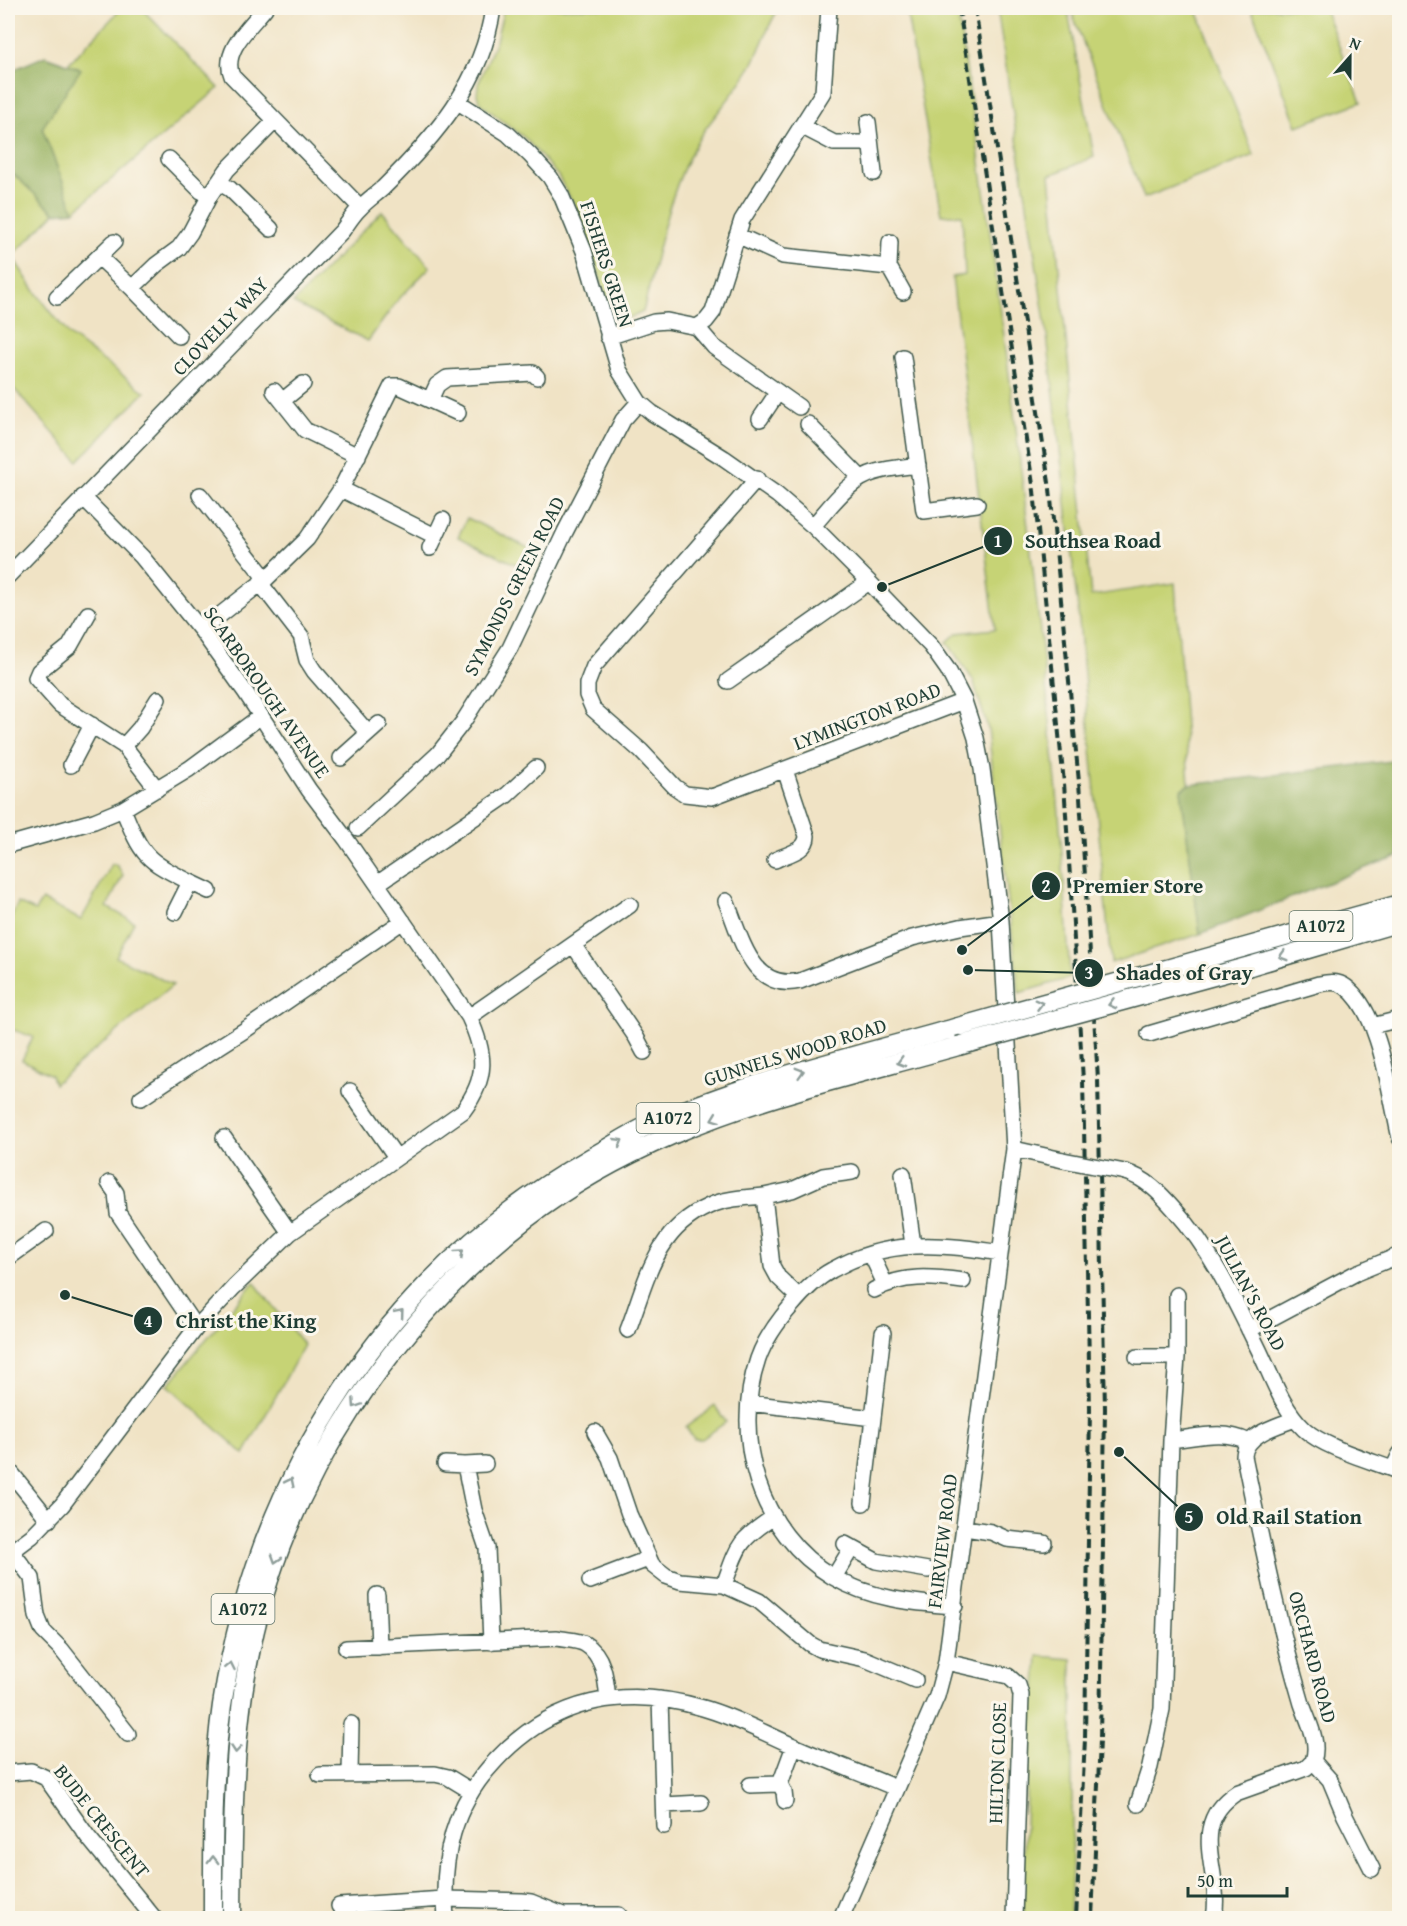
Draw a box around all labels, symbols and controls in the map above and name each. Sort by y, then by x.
north arrow [1320,27,1380,87]
text: N [1346,30,1365,56]
street label: FISHERS GREEN [573,197,642,331]
street label: CLOVELLY WAY [165,270,274,382]
street label: SYMONDS GREEN ROAD [456,491,571,681]
callout: Southsea Road [983,521,1174,560]
text: Southsea Road [1025,525,1161,556]
text: 1 [993,527,1003,554]
street label: SCARBOROUGH AVENUE [197,600,338,783]
street label: LYMINGTON ROAD [789,674,945,757]
callout: Premier Store [1031,867,1215,906]
text: Premier Store [1073,870,1203,901]
text: 2 [1041,872,1051,899]
road number: A1072 [1290,911,1352,941]
one-way arrow [1278,949,1289,961]
callout: Shades of Gray [1074,953,1265,992]
text: Shades of Gray [1115,957,1253,988]
text: 3 [1084,959,1094,986]
one-way arrow [1107,996,1117,1009]
one-way arrow [1034,999,1044,1012]
street label: GUNNELS WOOD ROAD [700,1010,890,1093]
one-way arrow [896,1055,907,1067]
one-way arrow [795,1066,805,1079]
road number: A1072 [636,1103,700,1133]
one-way arrow [710,1111,721,1124]
one-way arrow [613,1138,623,1149]
street label: JULIAN'S ROAD [1207,1227,1294,1356]
one-way arrow [453,1249,464,1260]
callout: Christ the King [133,1301,328,1340]
text: Christ the King [176,1305,317,1336]
text: 4 [143,1307,153,1334]
one-way arrow [393,1309,404,1320]
one-way arrow [352,1398,363,1409]
street label: FAIRVIEW ROAD [919,1472,964,1610]
one-way arrow [283,1477,295,1488]
callout: Old Rail Station [1174,1497,1374,1536]
text: Old Rail Station [1216,1501,1362,1532]
text: 5 [1184,1503,1194,1530]
one-way arrow [271,1553,284,1564]
street label: ORCHARD ROAD [1282,1588,1345,1726]
road number: A1072 [212,1594,274,1624]
one-way arrow [223,1661,236,1671]
street label: HILTON CLOSE [980,1702,1013,1824]
one-way arrow [230,1744,243,1753]
street label: BUDE CRESCENT [47,1758,157,1884]
one-way arrow [207,1856,219,1865]
scale bar [1188,1860,1287,1898]
text: 50 m [1197,1867,1233,1894]

